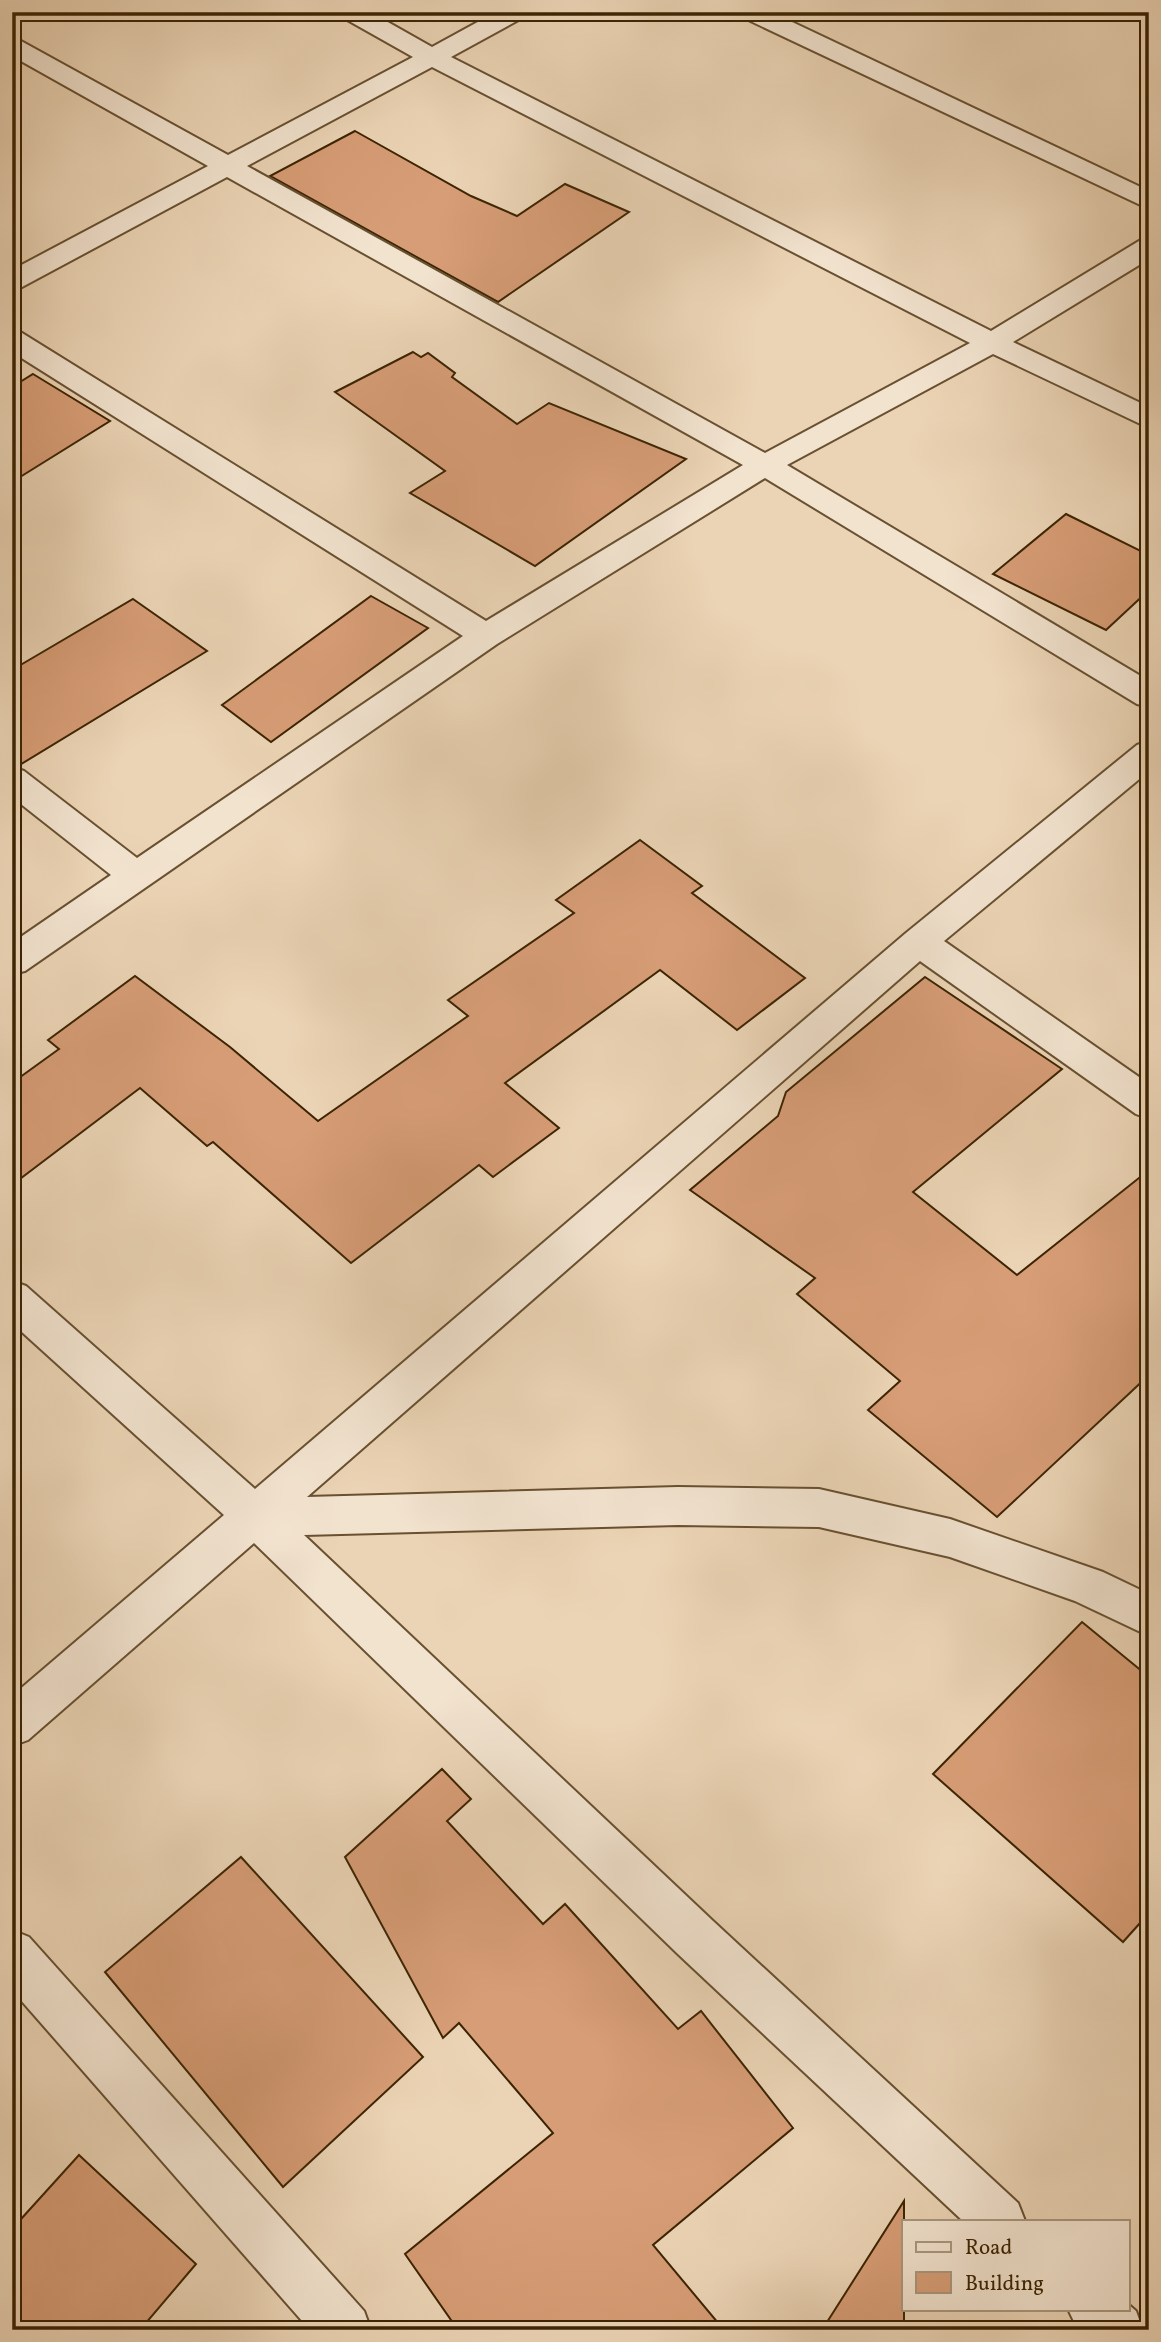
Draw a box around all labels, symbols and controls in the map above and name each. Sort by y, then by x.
legend [902,2220,1130,2310]
text: Road [965,2234,1012,2263]
text: Building [965,2270,1044,2299]

